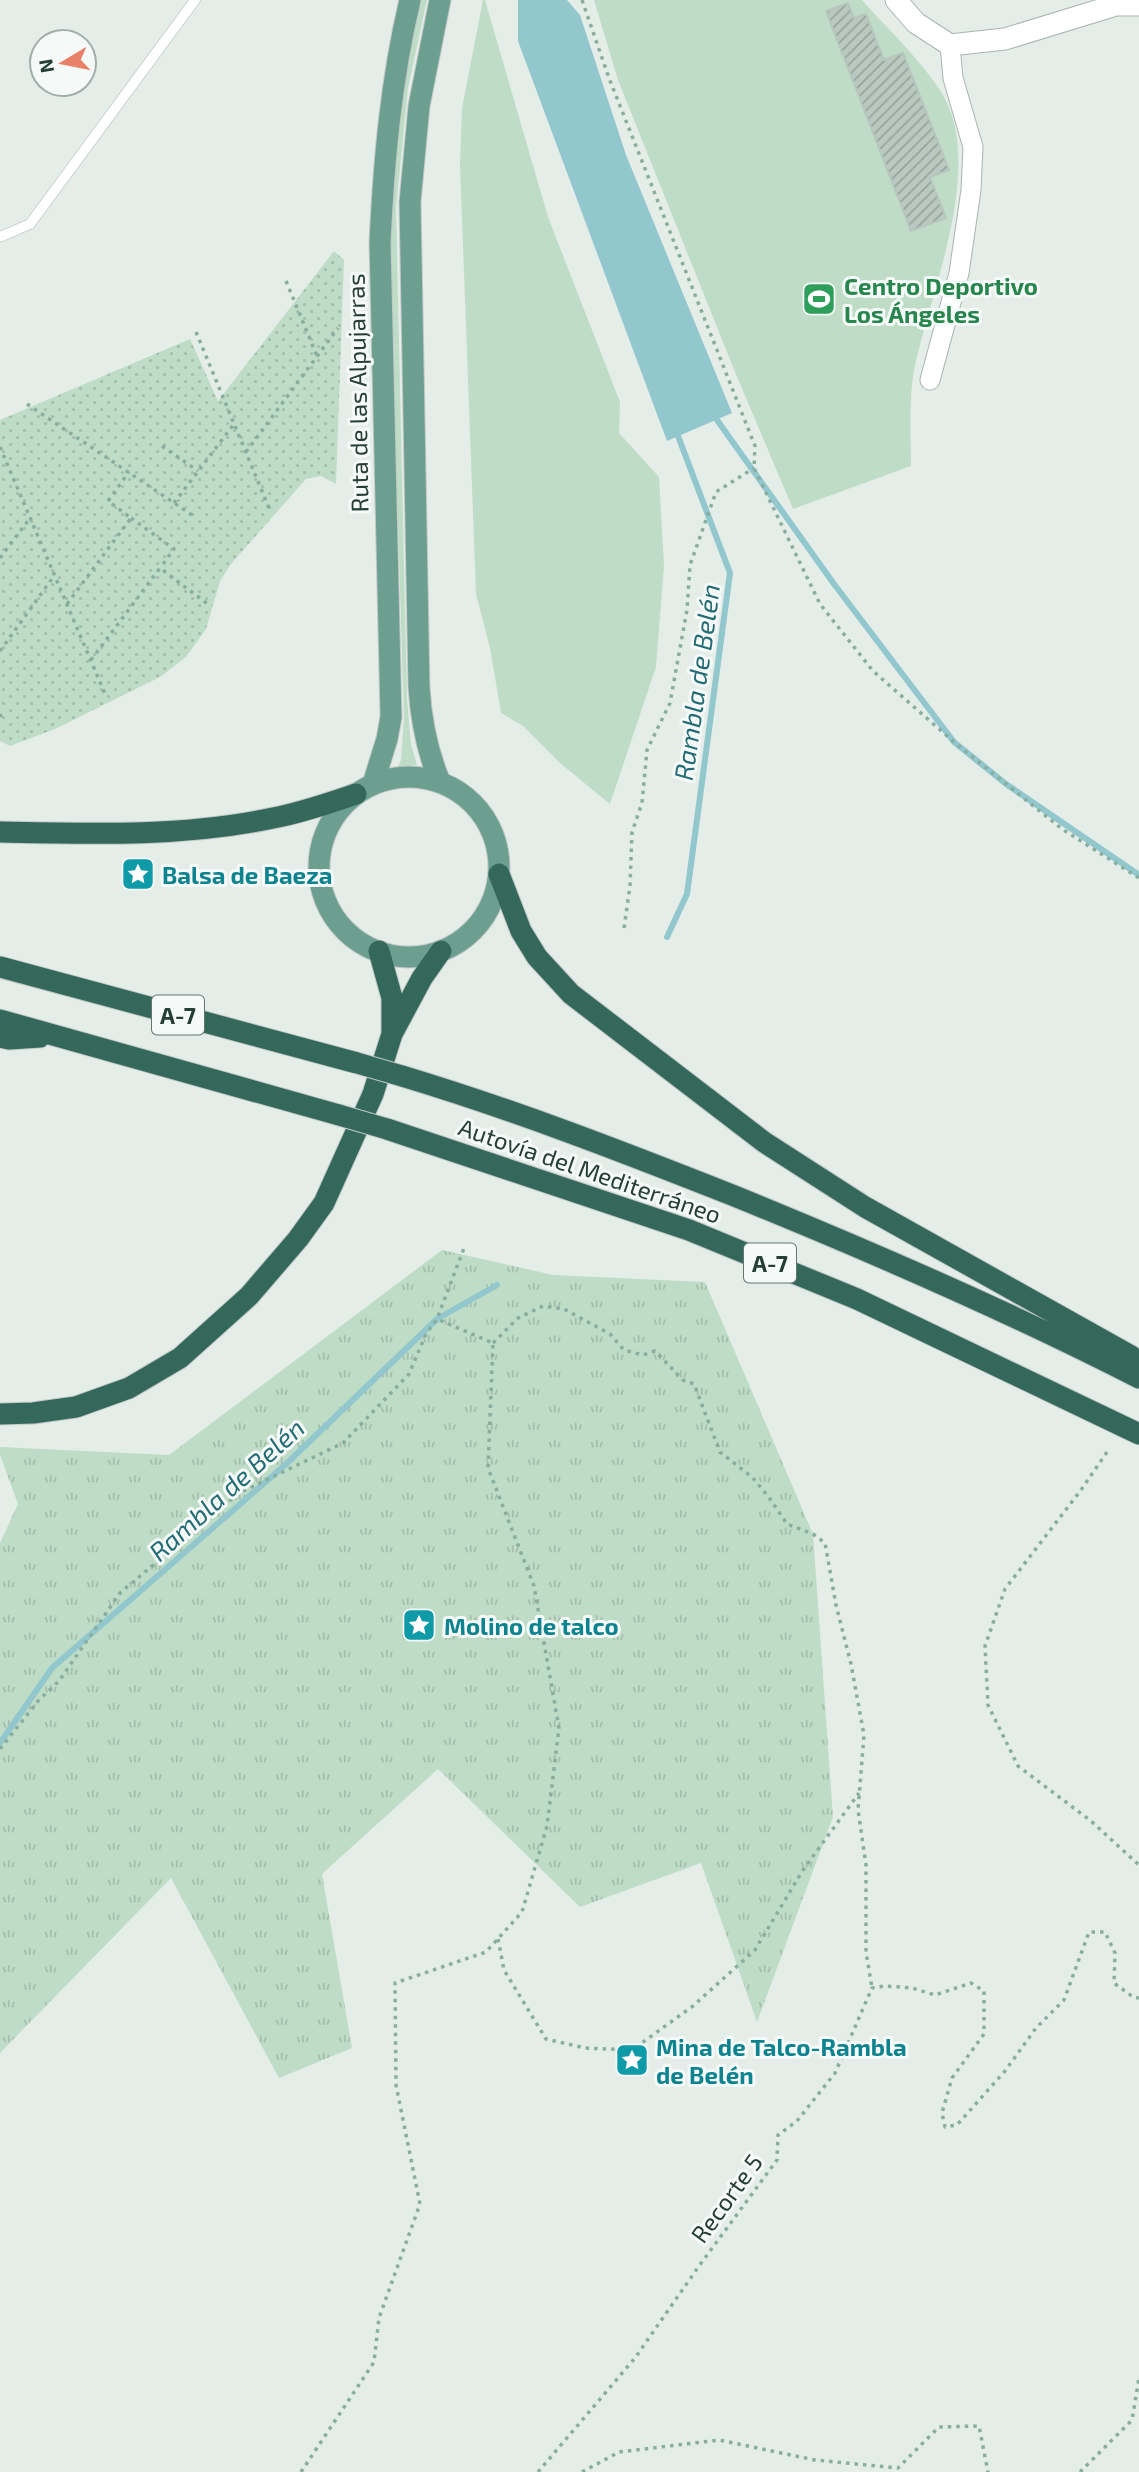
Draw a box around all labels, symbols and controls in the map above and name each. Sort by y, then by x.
north arrow [28,28,98,98]
text: N [33,57,58,75]
place label: Centro Deportivo Los Ángeles [844,271,1038,328]
street label: Ruta de las Alpujarras [340,273,374,513]
sports icon: Centro Deportivo Los Ángeles [800,280,838,318]
water label: Rambla de Belén [667,582,725,782]
place icon: Balsa de Baeza [119,855,157,893]
place label: Balsa de Baeza [162,860,332,889]
road number: A-7 [152,996,204,1034]
street label: Autovía del Mediterráneo [455,1111,725,1229]
road number: A-7 [744,1244,796,1282]
water label: Rambla de Belén [142,1411,310,1567]
place icon: Molino de talco [400,1606,438,1644]
place label: Molino de talco [444,1611,619,1640]
place label: Mina de Talco-Rambla de Belén [656,2032,907,2089]
place icon: Mina de Talco-Rambla de Belén [613,2041,651,2079]
street label: Recorte 5 [684,2148,768,2248]

